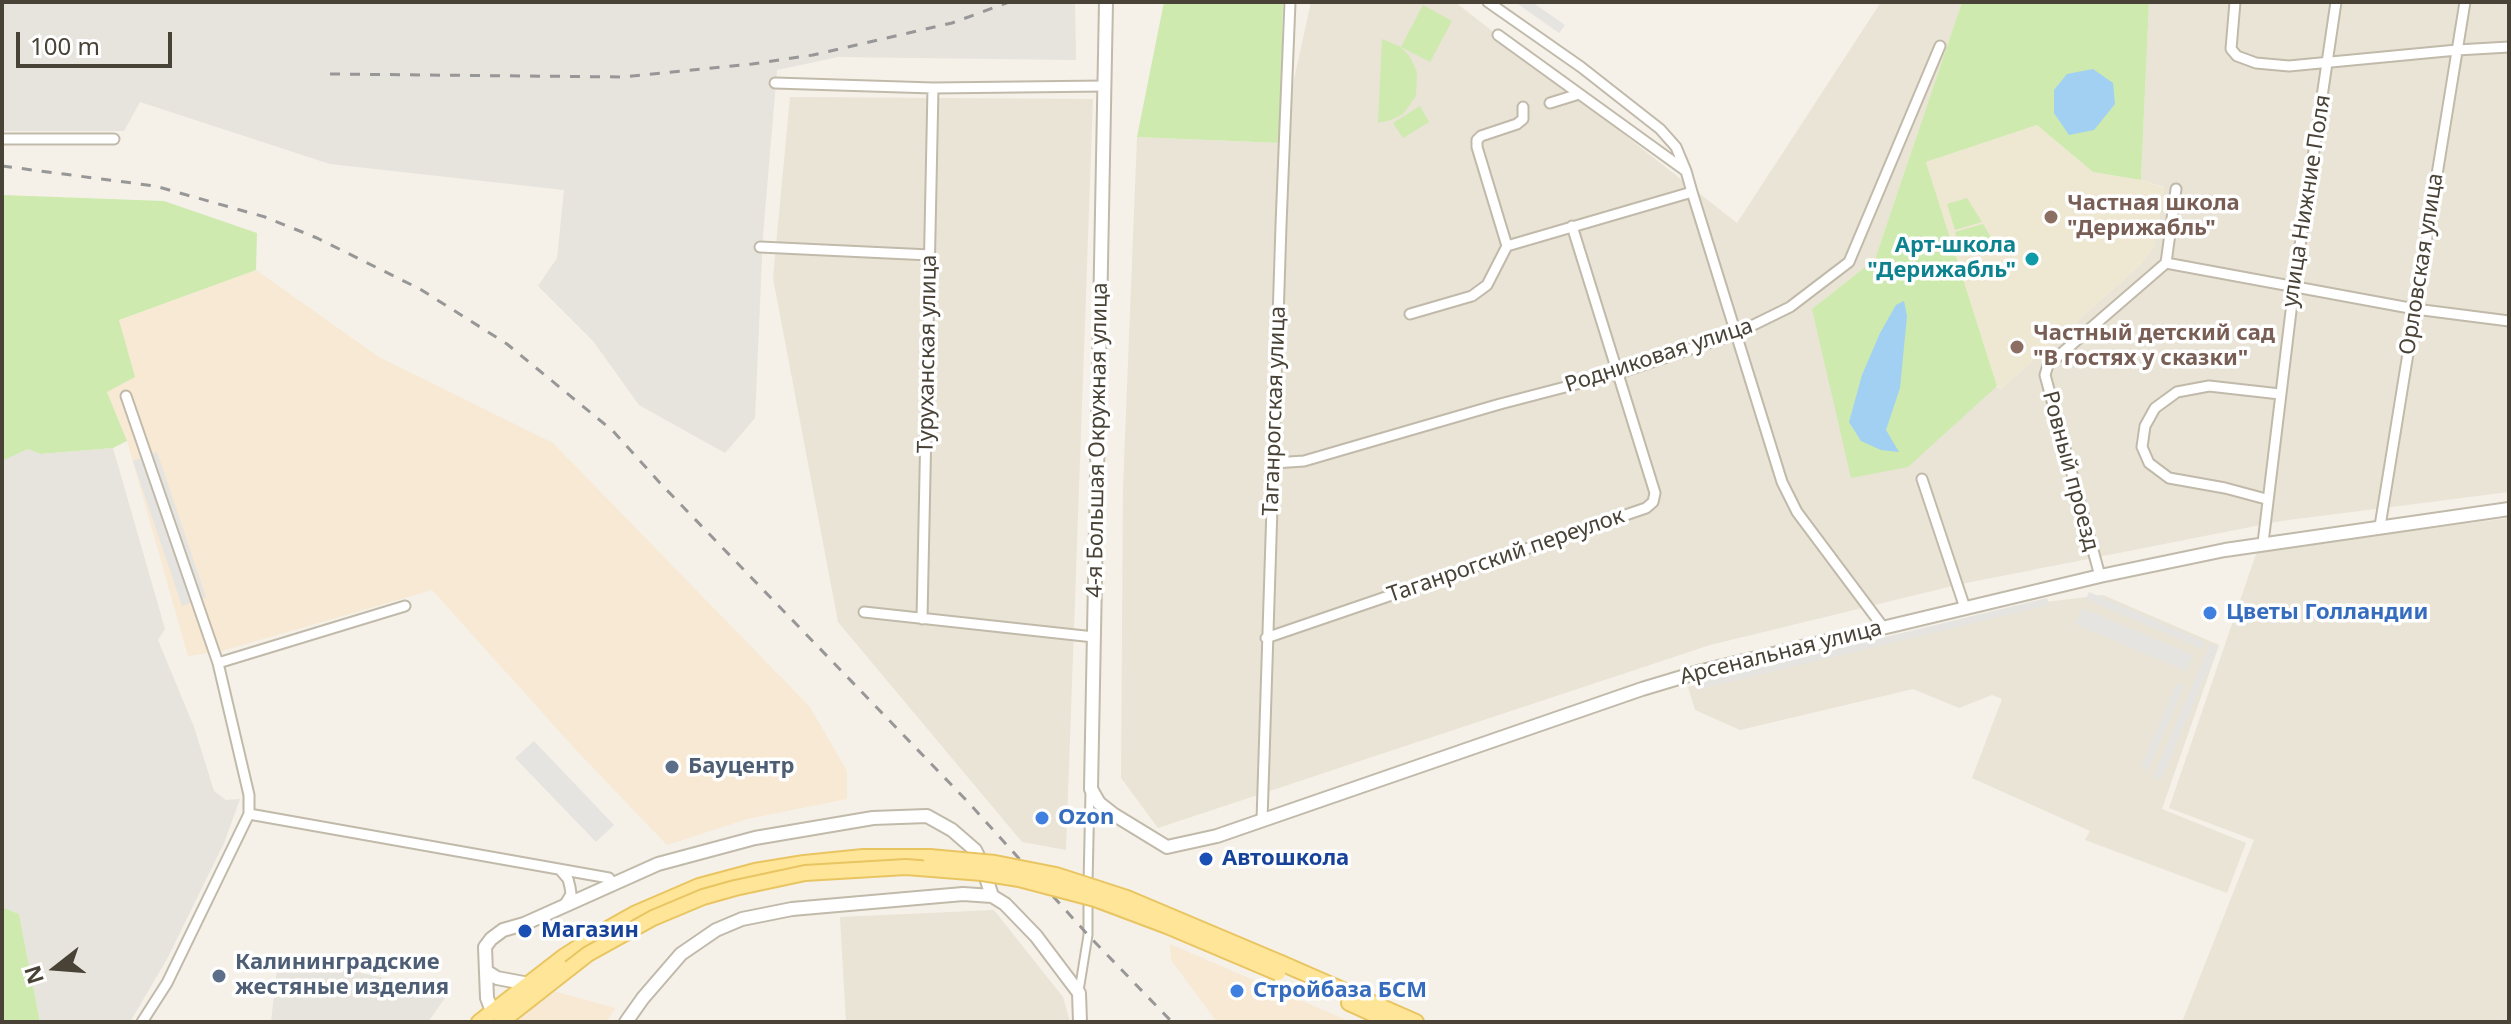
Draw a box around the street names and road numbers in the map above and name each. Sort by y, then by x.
street label: улица Нижние Поля [2277,93,2337,309]
street label: Орловская улица [2395,171,2449,357]
street label: Туруханская улица [913,255,943,453]
street label: 4-я Большая Окружная улица [1082,282,1114,598]
street label: Таганрогская улица [1258,306,1292,516]
street label: Родниковая улица [1562,313,1756,399]
street label: Ровный проезд [2036,388,2104,554]
street label: Таганрогский переулок [1384,503,1628,609]
street label: Арсенальная улица [1677,615,1885,691]

